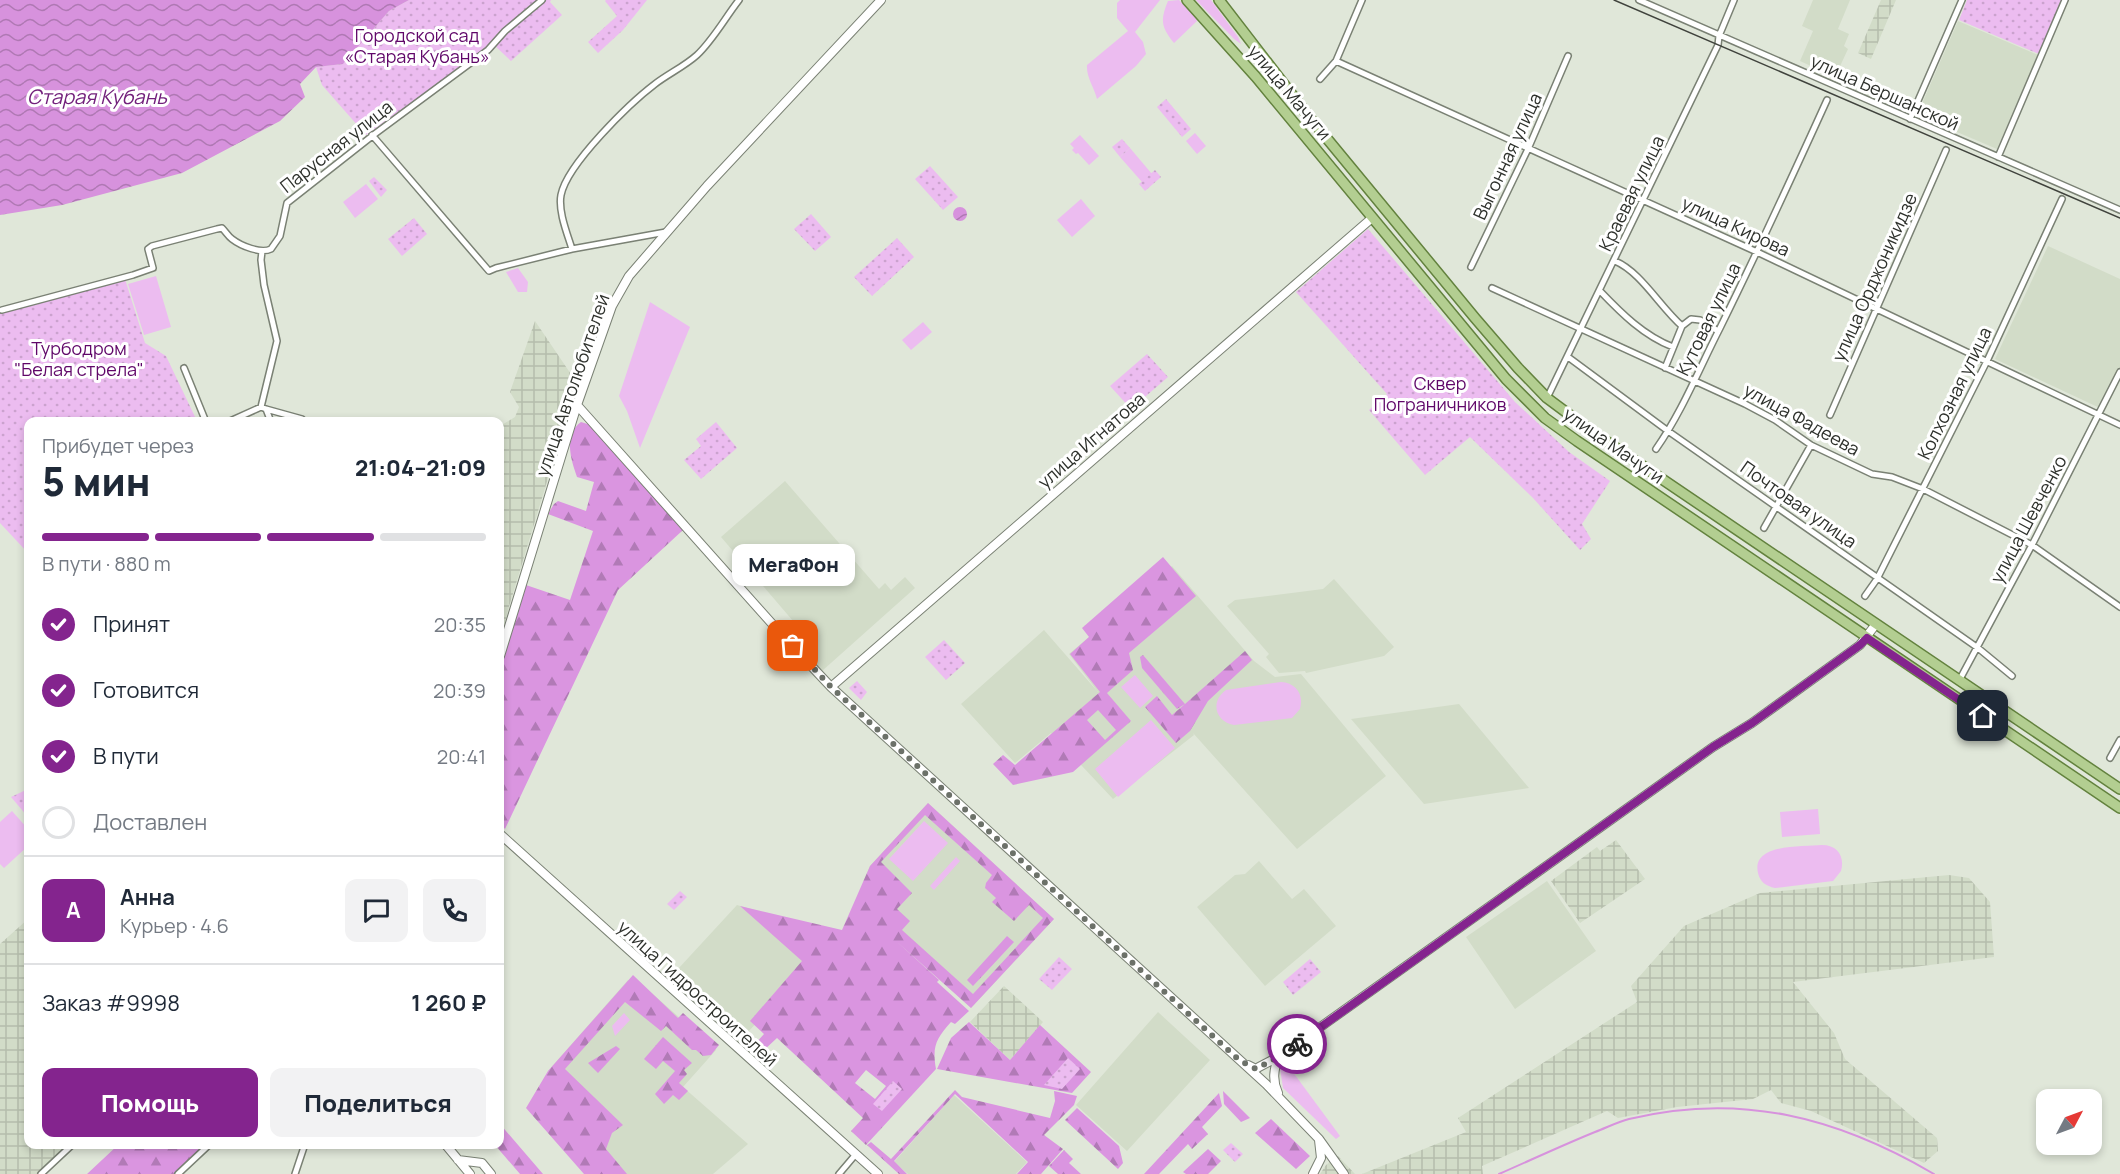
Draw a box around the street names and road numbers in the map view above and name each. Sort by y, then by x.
street label: улица Мачуги [1243,39,1337,145]
street label: улица Бершанской [1807,48,1963,136]
street label: Выгонная улица [1467,89,1547,223]
street label: Парусная улица [275,94,397,198]
street label: Краевая улица [1593,131,1669,255]
street label: улица Орджоникидзе [1826,189,1922,365]
street label: улица Кирова [1678,191,1794,261]
street label: Кутовая улица [1670,258,1746,380]
street label: улица Автолюбителей [530,291,614,479]
street label: Колхозная улица [1911,323,1997,463]
street label: улица Фадеева [1740,377,1864,461]
street label: улица Игнатова [1032,387,1150,493]
street label: улица Мачуги [1559,401,1669,489]
street label: улица Шевченко [1984,451,2072,587]
street label: Почтовая улица [1736,455,1862,553]
street label: улица Гидростроителей [613,915,783,1071]

